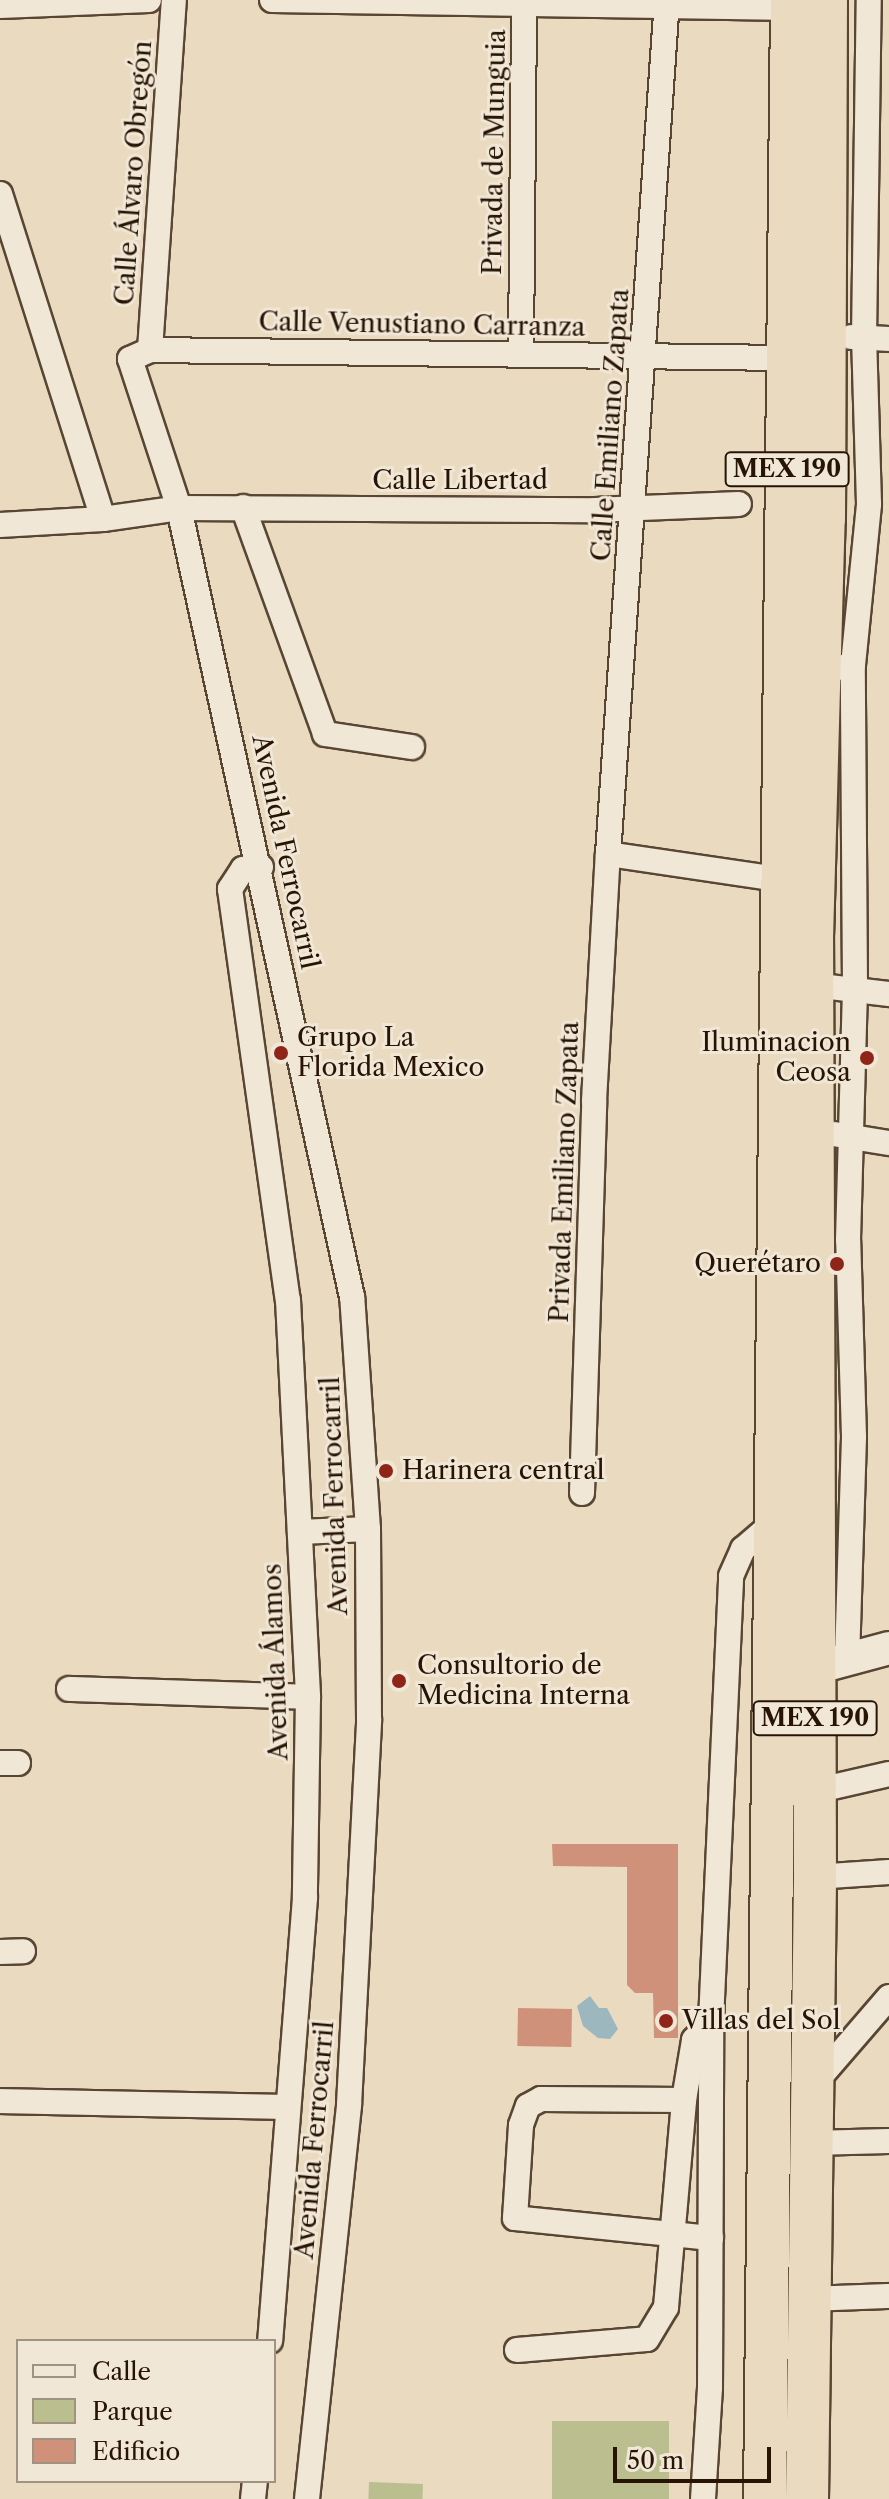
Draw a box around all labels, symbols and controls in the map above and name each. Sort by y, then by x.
street label: Privada de Munguia [477,29,513,275]
street label: Calle Álvaro Obregón [109,39,159,307]
street label: Calle Emiliano Zapata [586,288,636,562]
street label: Calle Venustiano Carranza [258,307,586,343]
road number: MEX 190 [723,449,851,489]
street label: Calle Libertad [372,465,548,497]
street label: Avenida Ferrocarril [245,732,325,972]
street label: Privada Emiliano Zapata [544,1021,586,1323]
place label: Grupo La Florida Mexico [297,1022,485,1084]
place label: Iluminacion Ceosa [702,1027,851,1088]
marker: Grupo La Florida Mexico [272,1044,290,1062]
marker: Iluminacion Ceosa [858,1049,876,1067]
place label: Querétaro [694,1248,821,1280]
marker: Querétaro [828,1255,846,1273]
street label: Avenida Ferrocarril [315,1376,355,1616]
place label: Harinera central [402,1455,605,1487]
marker: Harinera central [377,1462,395,1480]
street label: Avenida Álamos [257,1562,295,1762]
place label: Consultorio de Medicina Interna [417,1650,630,1712]
marker: Consultorio de Medicina Interna [388,1670,410,1692]
road number: MEX 190 [751,1698,879,1738]
place label: Villas del Sol [682,2005,840,2037]
marker: Villas del Sol [657,2012,675,2030]
street label: Avenida Ferrocarril [289,2020,341,2260]
legend [16,2339,276,2483]
text: Calle [92,2357,151,2386]
text: Parque [92,2397,173,2426]
scale bar [617,2431,775,2481]
text: Edificio [92,2437,180,2466]
text: 50 m [627,2446,684,2475]

